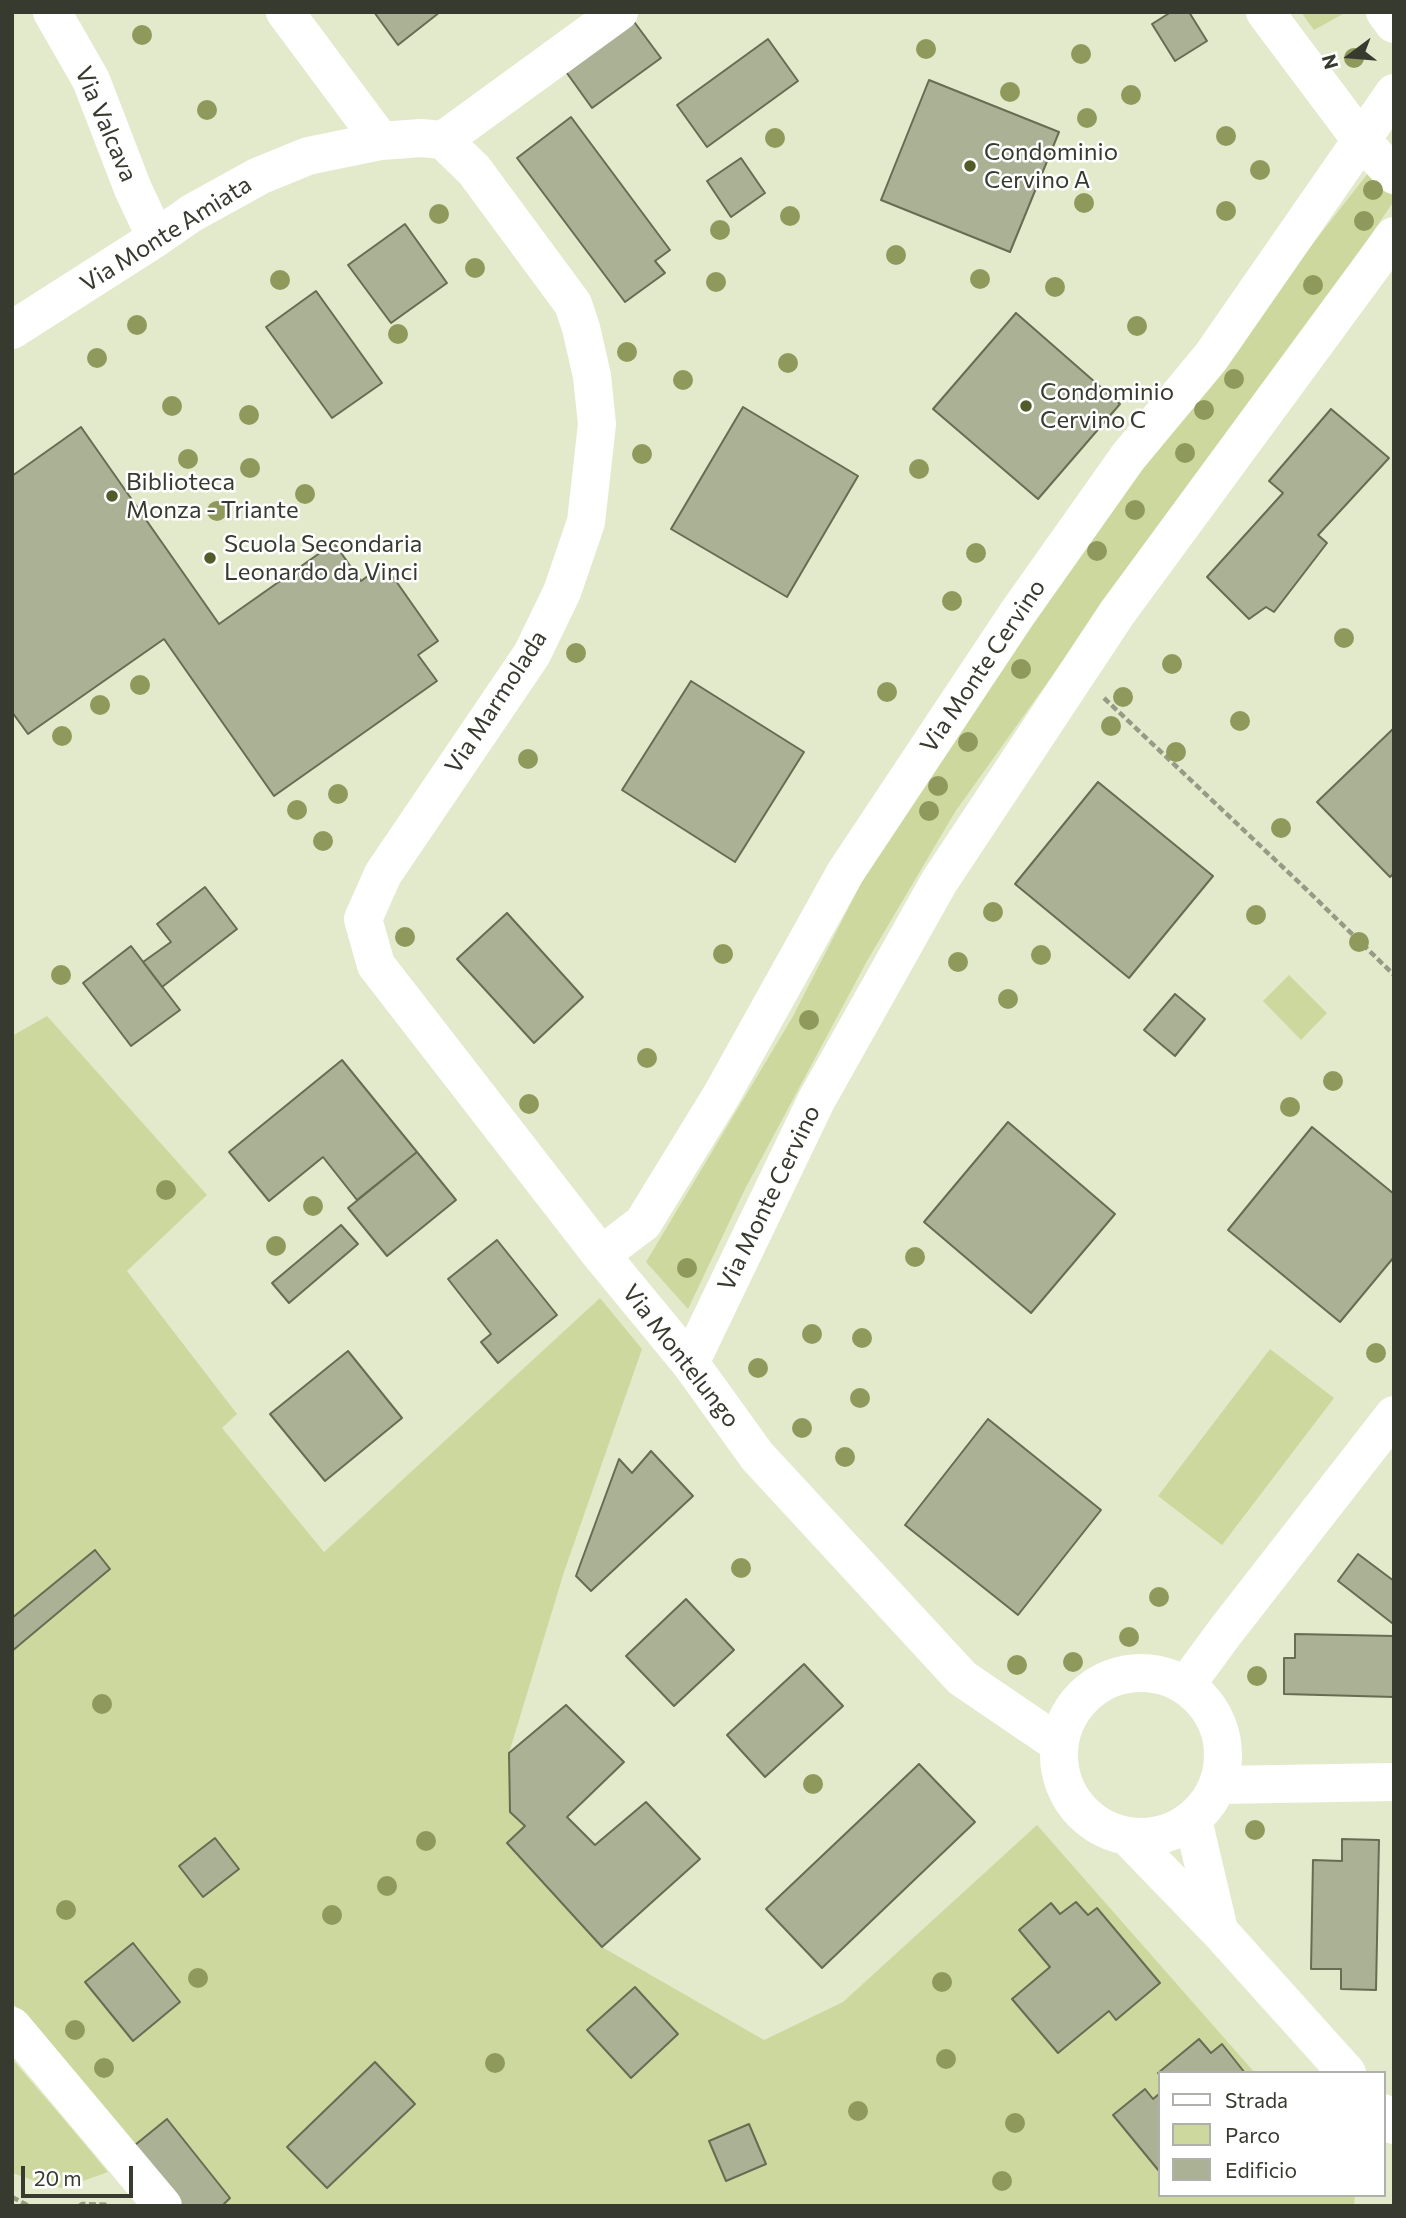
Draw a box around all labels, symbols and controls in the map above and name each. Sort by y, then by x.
north arrow [1315,21,1385,91]
text: N [1316,52,1342,72]
street label: Via Valcava [69,62,143,186]
place label: Condominio Cervino A [984,138,1118,194]
marker: Condominio Cervino A [962,158,978,174]
street label: Via Monte Amiata [75,170,257,298]
place label: Condominio Cervino C [1040,378,1174,434]
marker: Condominio Cervino C [1018,398,1034,414]
place label: Biblioteca Monza - Triante [126,468,299,524]
marker: Biblioteca Monza - Triante [104,488,120,504]
place label: Scuola Secondaria Leonardo da Vinci [224,530,422,586]
marker: Scuola Secondaria Leonardo da Vinci [202,550,218,566]
street label: Via Monte Cervino [914,574,1052,758]
street label: Via Marmolada [439,625,553,779]
street label: Via Monte Cervino [712,1100,826,1296]
street label: Via Montelungo [616,1279,746,1433]
legend [1158,2071,1385,2197]
text: Strada [1225,2087,1288,2112]
text: Parco [1225,2122,1280,2147]
scale bar [24,2152,136,2196]
text: Edificio [1225,2157,1297,2182]
text: 20 m [34,2165,82,2190]

